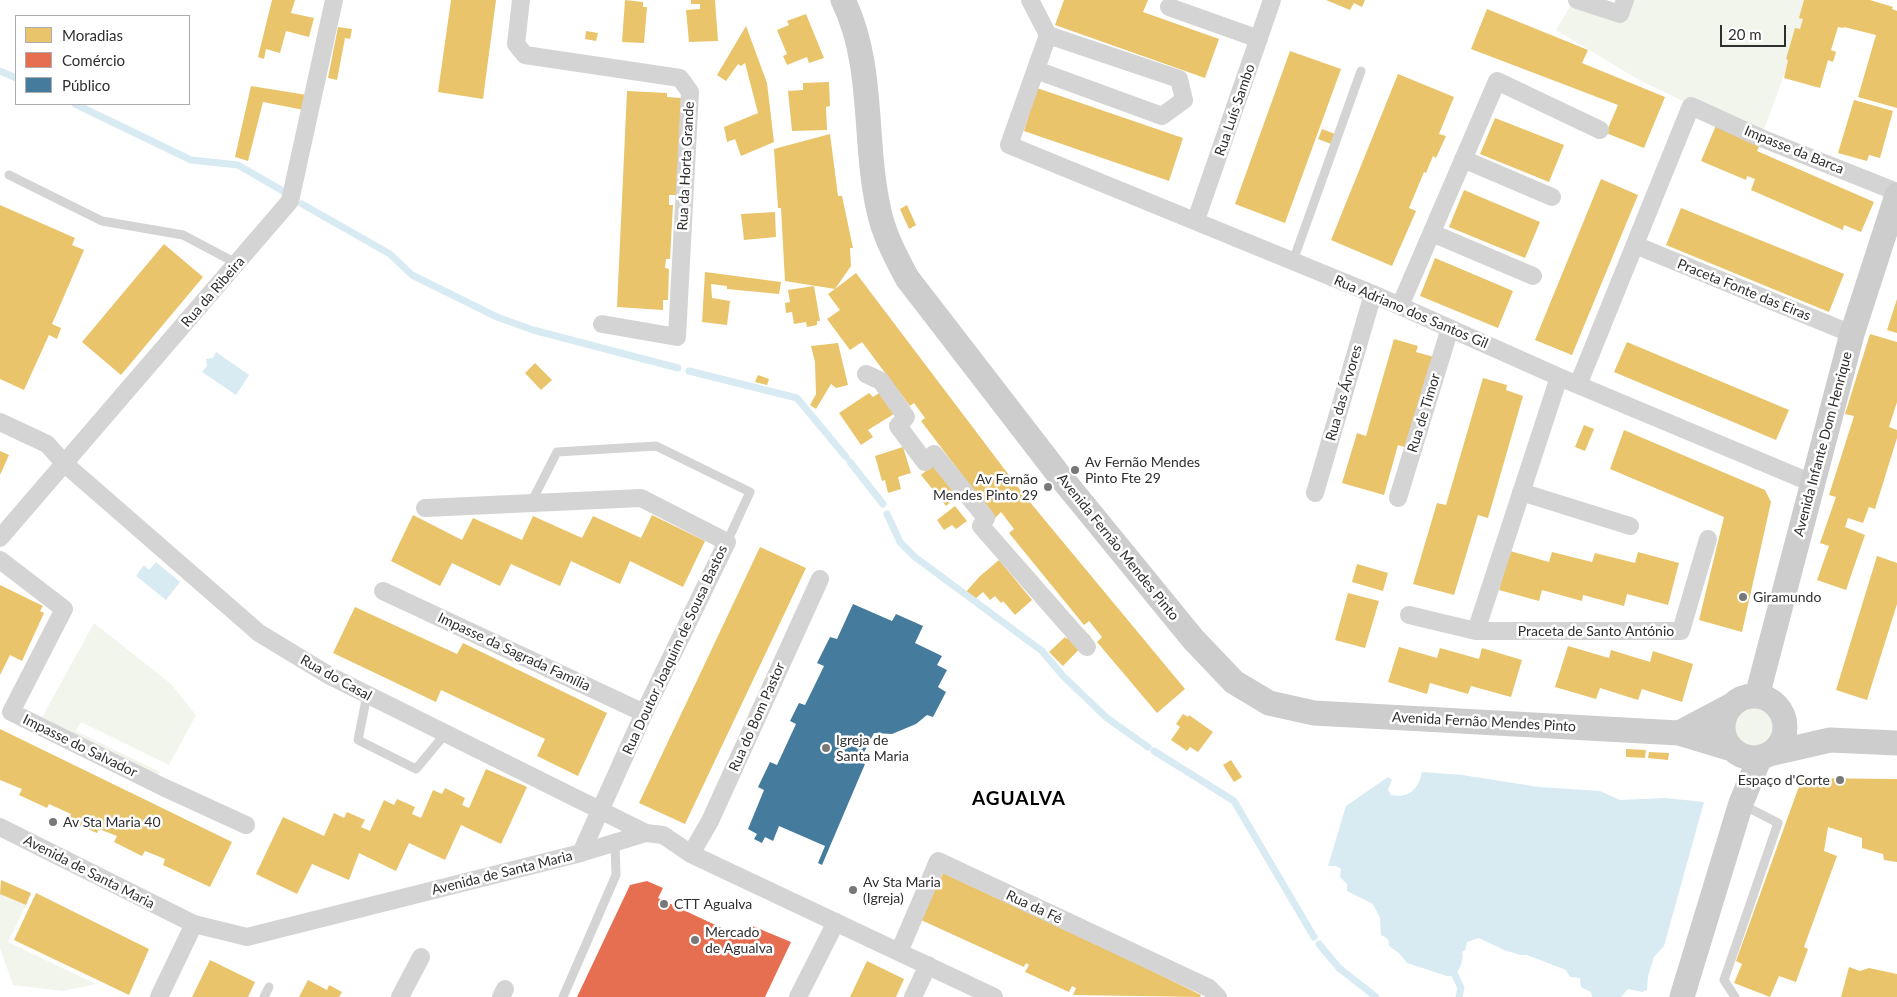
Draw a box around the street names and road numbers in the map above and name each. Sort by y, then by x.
street label: Rua Luís Sambo [1211,62,1259,158]
street label: Rua da Horta Grande [674,101,698,231]
street label: Impasse da Barca [1742,122,1846,178]
street label: Rua da Ribeira [178,253,248,331]
street label: Praceta Fonte das Eiras [1675,256,1813,324]
street label: Rua Adriano dos Santos Gil [1331,272,1491,352]
street label: Rua das Árvores [1322,343,1366,443]
street label: Avenida Infante Dom Henrique [1790,350,1856,538]
street label: Rua de Timor [1404,371,1444,455]
street label: Avenida Fernão Mendes Pinto [1054,470,1182,624]
street label: Rua Doutor Joaquim de Sousa Bastos [619,543,731,757]
street label: Impasse da Sagrada Família [435,609,593,695]
street label: Praceta de Santo António [1518,623,1674,639]
street label: Rua do Casal [297,652,375,704]
street label: Rua do Bom Pastor [725,660,789,774]
street label: Avenida Fernão Mendes Pinto [1392,709,1576,735]
street label: Impasse do Salvador [20,711,140,781]
street label: Avenida de Santa Maria [21,832,157,912]
street label: Avenida de Santa Maria [430,847,574,899]
street label: Rua da Fé [1003,887,1065,927]

